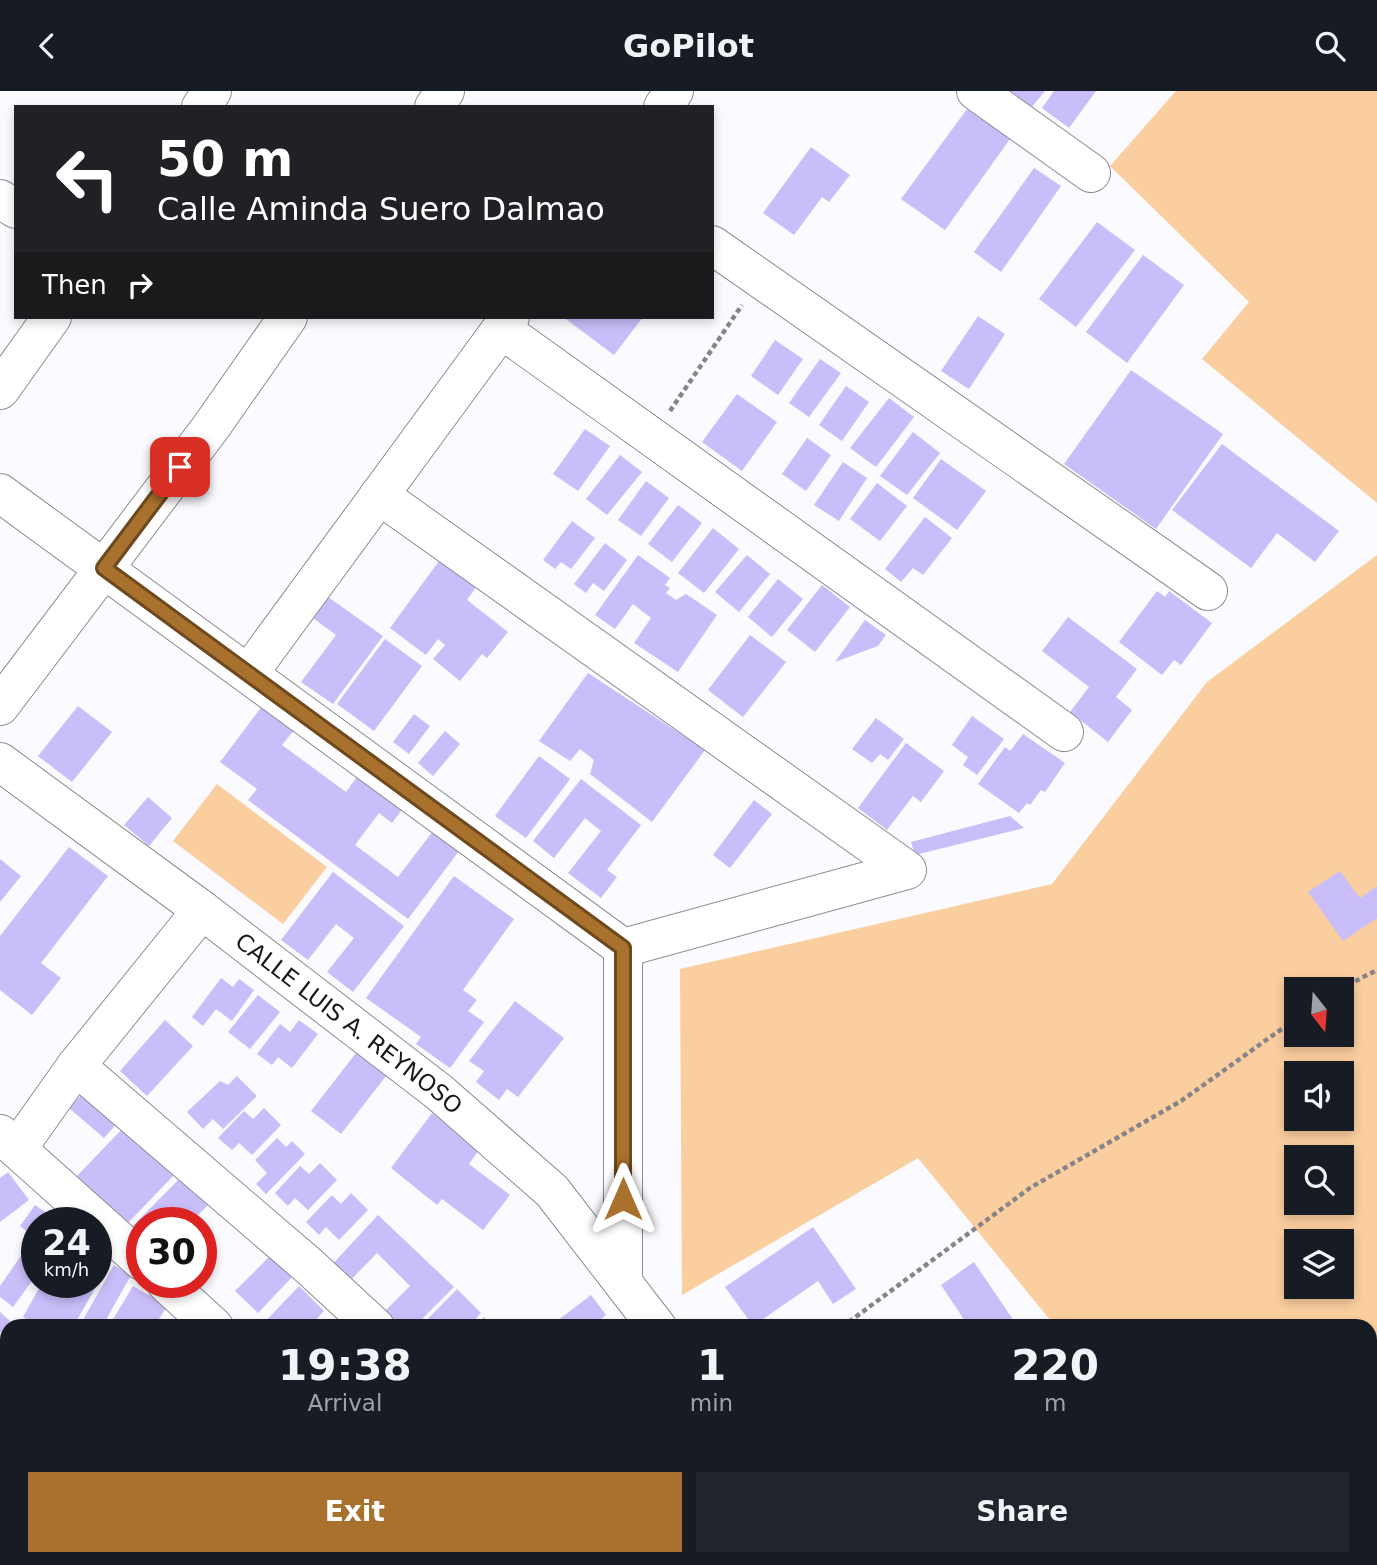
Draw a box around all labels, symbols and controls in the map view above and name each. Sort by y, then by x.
icon: back [28,27,66,65]
text: GoPilot [623,27,754,65]
icon: search [1311,27,1349,65]
text: 50 m [157,131,293,188]
icon: left [42,133,133,224]
text: Calle Aminda Suero Dalmao [157,190,605,228]
icon: right [121,266,159,304]
text: Then [42,270,107,300]
pin [150,437,210,497]
icon: arrive [161,448,199,486]
street label: CALLE LUIS A. REYNOSO [231,928,467,1119]
north arrow [1284,977,1354,1047]
map controls [1284,977,1354,1299]
button: sound [1284,1061,1354,1131]
button: search [1284,1145,1354,1215]
position arrow [586,1162,660,1236]
speed limit sign: 30 [126,1207,217,1298]
text: 24 [42,1223,91,1263]
button: layers [1284,1229,1354,1299]
text: km/h [44,1259,89,1280]
text: 19:38 [278,1341,412,1390]
text: 1 [697,1341,726,1390]
text: 220 [1011,1341,1099,1390]
text: Arrival [308,1390,382,1416]
text: min [690,1390,733,1416]
text: m [1044,1390,1066,1416]
button: Exit [28,1472,682,1552]
button: Share [696,1472,1349,1552]

